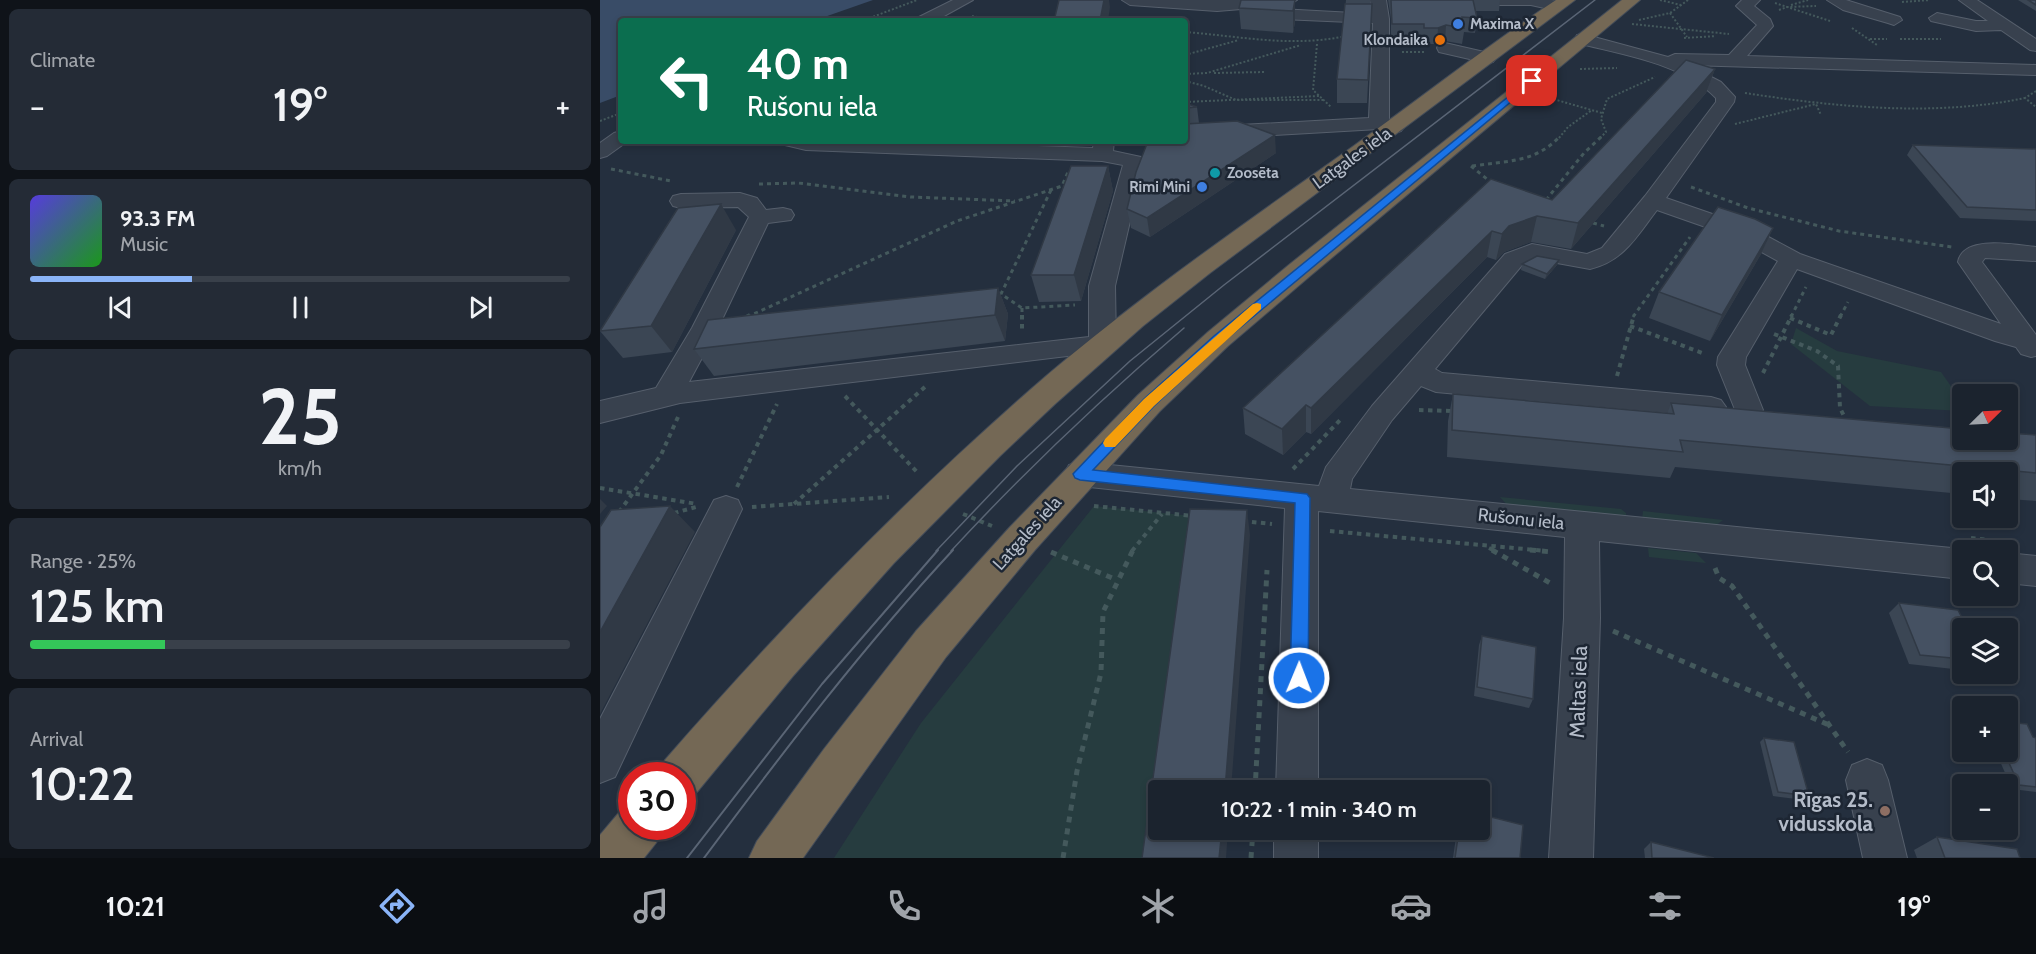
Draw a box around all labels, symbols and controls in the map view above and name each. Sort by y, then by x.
place label: Maxima X [1470,15,1535,33]
marker: Maxima X [1451,17,1465,31]
place label: Klondaika [1364,31,1429,49]
marker: Klondaika [1433,33,1447,47]
text: 40 m [747,38,849,90]
icon: left [648,42,726,120]
text: Climate [30,48,95,72]
pin [1506,55,1557,106]
icon: arrive [1515,64,1548,97]
text: 19° [273,78,327,132]
text: − [30,86,45,126]
text: + [555,86,570,126]
text: Rušonu iela [747,90,877,123]
street label: Latgales iela [1308,122,1396,194]
place label: Zoosēta [1227,164,1279,182]
marker: Zoosēta [1208,166,1222,180]
place label: Rimi Mini [1129,178,1190,196]
marker: Rimi Mini [1195,180,1209,194]
text: 93.3 FM [120,205,195,232]
text: Music [120,232,168,256]
icon: previous [104,291,137,324]
icon: pause [284,291,317,324]
icon: next [464,291,497,324]
text: 25 [258,369,342,464]
north arrow [1952,384,2018,450]
map controls [1952,384,2018,840]
text: km/h [278,456,322,480]
button: sound [1952,462,2018,528]
street label: Latgales iela [988,491,1066,575]
street label: Rušonu iela [1477,504,1566,535]
button: search [1952,540,2018,606]
text: Range · 25% [30,549,136,573]
text: 125 km [30,579,164,633]
button: layers [1952,618,2018,684]
street label: Maltas iela [1564,645,1592,739]
position arrow [1267,646,1331,710]
button: + [1952,696,2018,762]
text: Arrival [30,727,83,751]
text: 10:22 [30,757,135,811]
speed limit sign: 30 [618,762,696,840]
button: − [1952,774,2018,840]
place label: Rīgas 25. vidusskola [1779,787,1874,836]
text: 10:22 · 1 min · 340 m [1221,796,1417,823]
marker: Rīgas 25. vidusskola [1878,804,1892,818]
icon: directions [376,885,418,927]
icon: music [630,885,672,927]
icon: phone [883,885,925,927]
icon: climate [1137,885,1179,927]
icon: car [1390,885,1432,927]
icon: filters [1644,885,1686,927]
text: 10:21 [106,890,165,923]
text: 19° [1897,890,1930,923]

